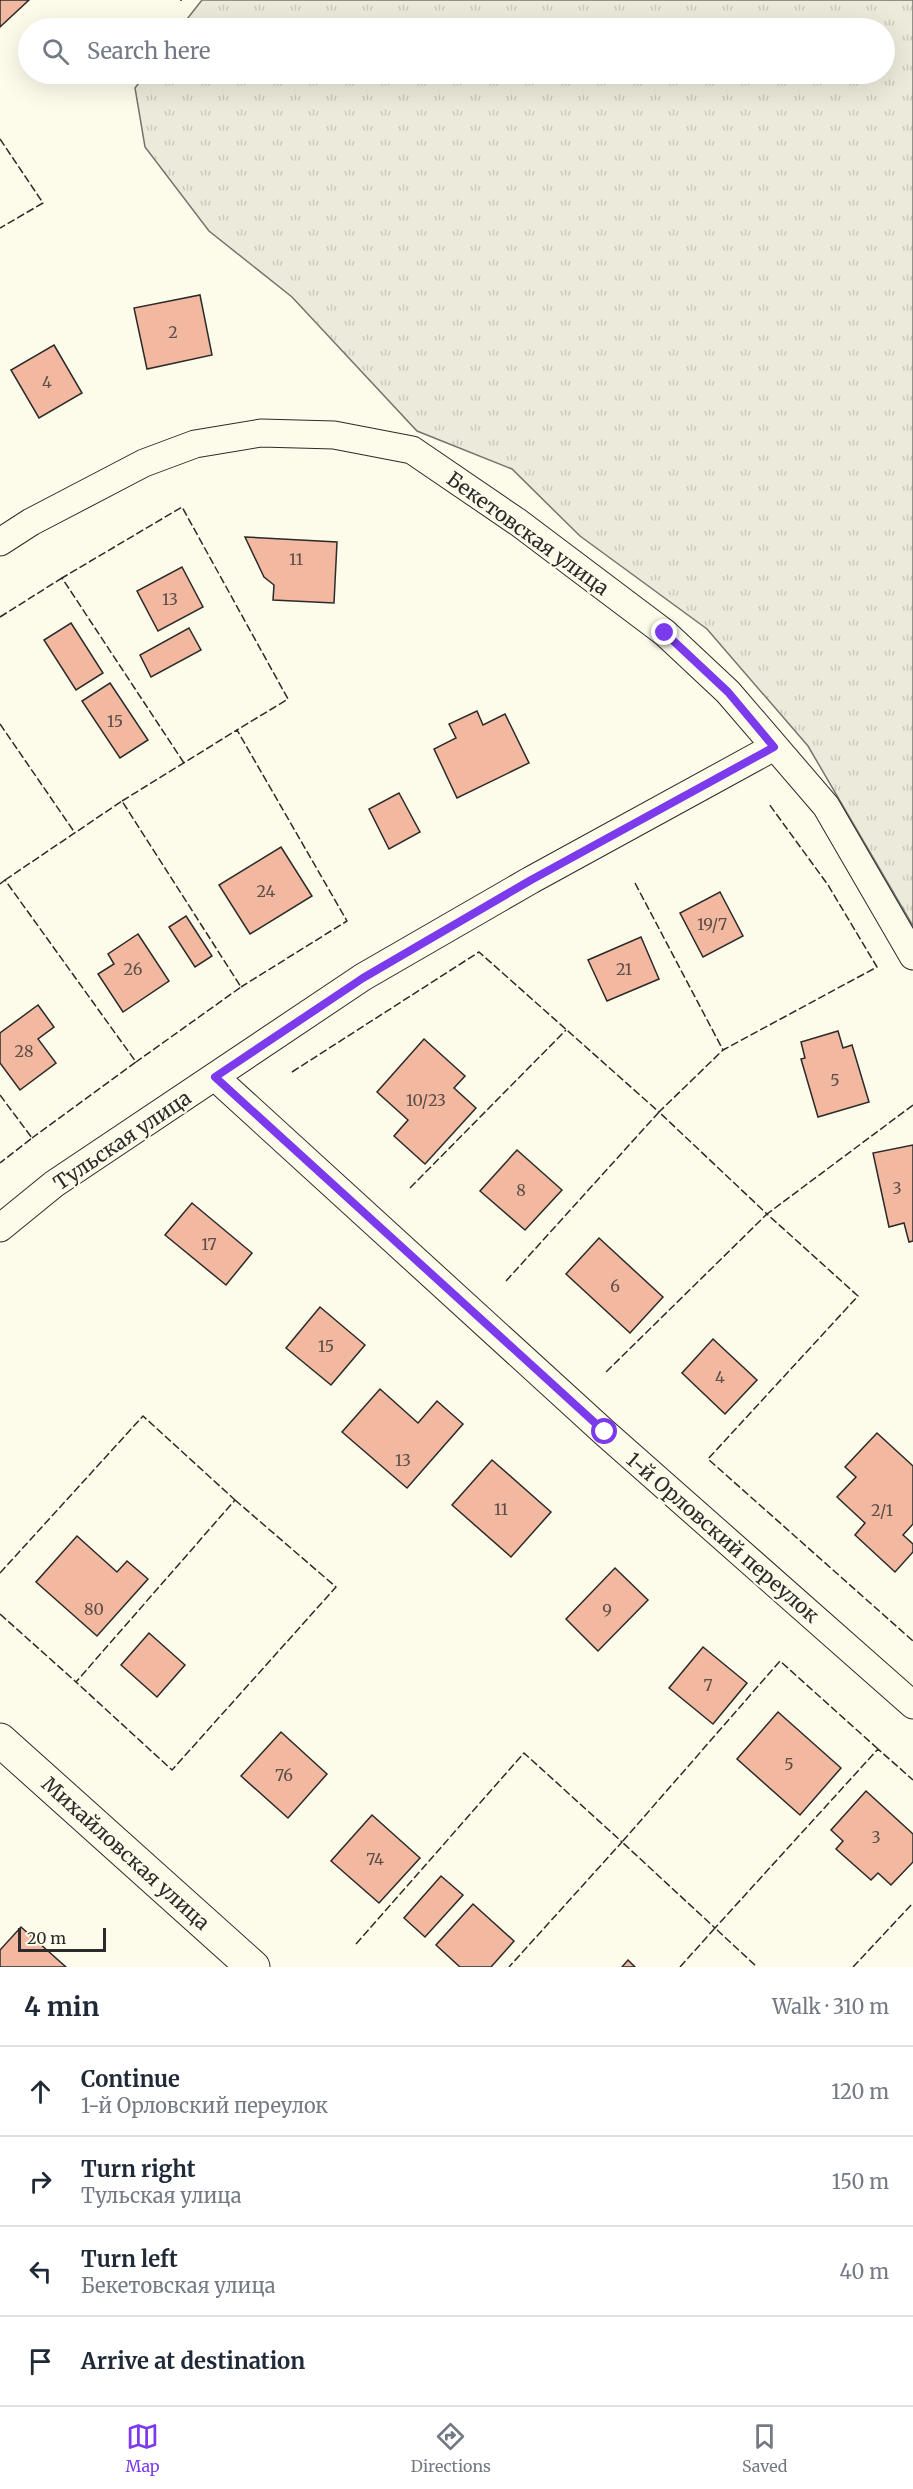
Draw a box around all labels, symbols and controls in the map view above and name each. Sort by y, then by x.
search box [18,18,895,84]
icon: search [39,35,72,68]
text: Search here [87,37,210,65]
house number: 2 [168,322,178,342]
house number: 4 [42,372,52,392]
street label: Бекетовская улица [442,466,614,600]
house number: 11 [289,549,303,569]
house number: 13 [162,589,178,609]
route end [651,619,677,645]
house number: 15 [107,711,123,731]
house number: 24 [257,881,276,901]
house number: 19/7 [697,914,727,934]
house number: 26 [124,959,143,979]
house number: 21 [616,959,632,979]
house number: 28 [15,1041,33,1061]
house number: 5 [830,1070,840,1090]
street label: Тульская улица [48,1085,196,1195]
house number: 10/23 [406,1090,446,1110]
house number: 3 [892,1178,902,1198]
house number: 8 [516,1180,526,1200]
house number: 17 [201,1234,217,1254]
house number: 6 [610,1276,620,1296]
house number: 15 [318,1336,334,1356]
house number: 4 [715,1367,725,1387]
route start [591,1418,617,1444]
street label: 1-й Орловский переулок [622,1447,825,1628]
house number: 13 [395,1450,411,1470]
house number: 11 [494,1499,508,1519]
house number: 2/1 [871,1500,893,1520]
house number: 80 [84,1599,104,1619]
house number: 9 [602,1600,612,1620]
house number: 7 [703,1675,713,1695]
house number: 5 [784,1754,794,1774]
house number: 76 [275,1765,293,1785]
street label: Михайловская улица [37,1771,215,1935]
house number: 3 [871,1827,881,1847]
house number: 74 [366,1849,384,1869]
scale bar [18,1925,106,1952]
text: 20 m [27,1928,66,1948]
text: 4 min [24,1990,99,2023]
text: Walk · 310 m [772,1994,889,2019]
text: Continue [81,2065,180,2093]
icon: ahead [24,2075,57,2108]
text: 120 m [831,2079,889,2104]
text: 1-й Орловский переулок [81,2093,328,2118]
text: Turn right [81,2155,195,2183]
icon: right [24,2165,57,2198]
text: 150 m [832,2169,889,2194]
text: Тульская улица [81,2183,242,2208]
text: Turn left [81,2245,178,2273]
icon: left [24,2255,57,2288]
text: 40 m [839,2259,889,2284]
text: Бекетовская улица [81,2273,276,2298]
icon: arrive [24,2345,57,2378]
text: Arrive at destination [81,2347,305,2375]
tab: Map [126,2420,160,2476]
tab: Directions [411,2420,491,2476]
tab: Saved [742,2420,787,2476]

